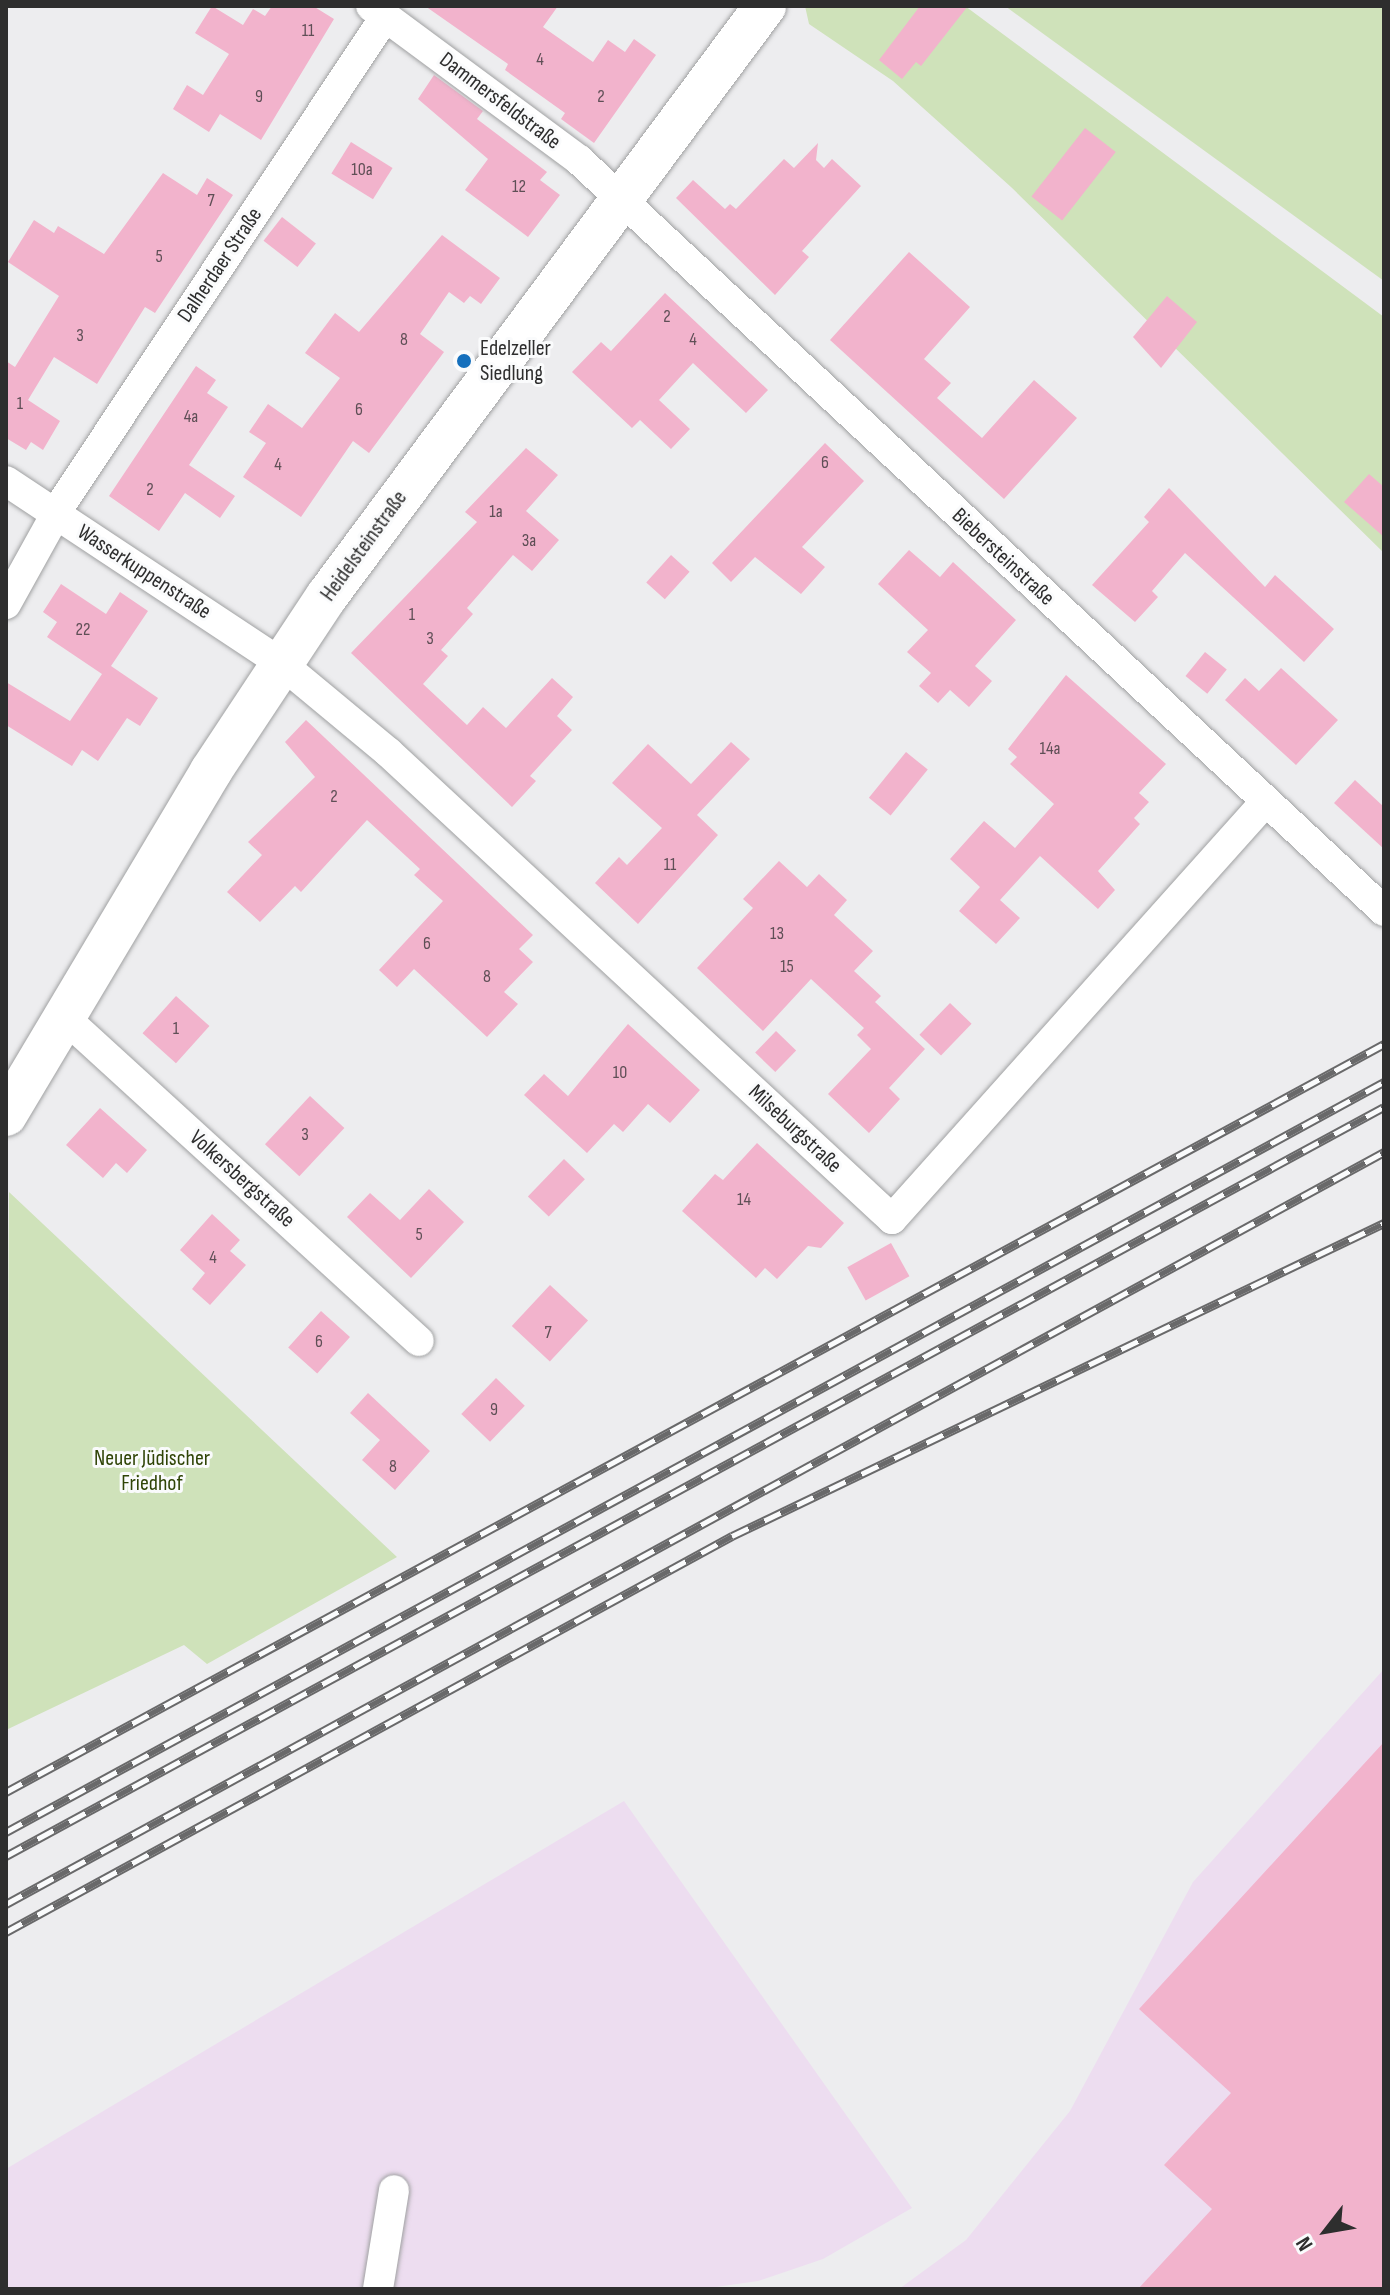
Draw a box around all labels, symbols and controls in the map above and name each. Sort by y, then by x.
house number: 11 [302,20,314,42]
street label: Dammersfeldstraße [434,47,566,155]
house number: 4 [536,49,544,71]
house number: 9 [255,86,263,108]
house number: 2 [597,86,605,108]
house number: 10a [351,159,373,181]
house number: 12 [512,176,526,198]
house number: 7 [207,190,215,212]
street label: Dalherdaer Straße [172,203,268,327]
house number: 5 [155,246,163,268]
house number: 2 [663,306,671,328]
house number: 3 [76,325,84,347]
house number: 8 [400,329,408,351]
house number: 4 [689,329,697,351]
place label: Edelzeller Siedlung [480,335,551,386]
marker: Edelzeller Siedlung [455,352,473,370]
house number: 1 [17,393,23,415]
house number: 6 [355,399,363,421]
house number: 4a [184,406,198,428]
house number: 6 [821,452,829,474]
house number: 4 [274,454,282,476]
house number: 2 [146,479,154,501]
street label: Heidelsteinstraße [315,486,413,606]
house number: 1a [489,501,503,523]
street label: Biebersteinstraße [946,503,1060,611]
street label: Wasserkuppenstraße [72,519,216,625]
house number: 3a [522,530,536,552]
house number: 1 [409,604,415,626]
house number: 22 [76,619,90,641]
house number: 3 [426,628,434,650]
house number: 14a [1040,738,1060,760]
house number: 2 [330,786,338,808]
house number: 11 [664,854,676,876]
house number: 13 [770,923,784,945]
house number: 6 [423,933,431,955]
house number: 15 [780,956,794,978]
house number: 8 [483,966,491,988]
house number: 1 [173,1018,179,1040]
house number: 10 [613,1062,627,1084]
street label: Milseburgstraße [743,1079,847,1179]
house number: 3 [301,1124,309,1146]
street label: Volkersbergstraße [184,1125,300,1233]
house number: 14 [737,1189,751,1211]
house number: 5 [415,1224,423,1246]
house number: 4 [209,1247,217,1269]
house number: 7 [544,1322,552,1344]
house number: 6 [315,1331,323,1353]
house number: 9 [490,1399,498,1421]
park label: Neuer Jüdischer Friedhof [94,1445,210,1496]
house number: 8 [389,1456,397,1478]
north arrow [1286,2191,1366,2271]
text: N [1290,2232,1320,2256]

